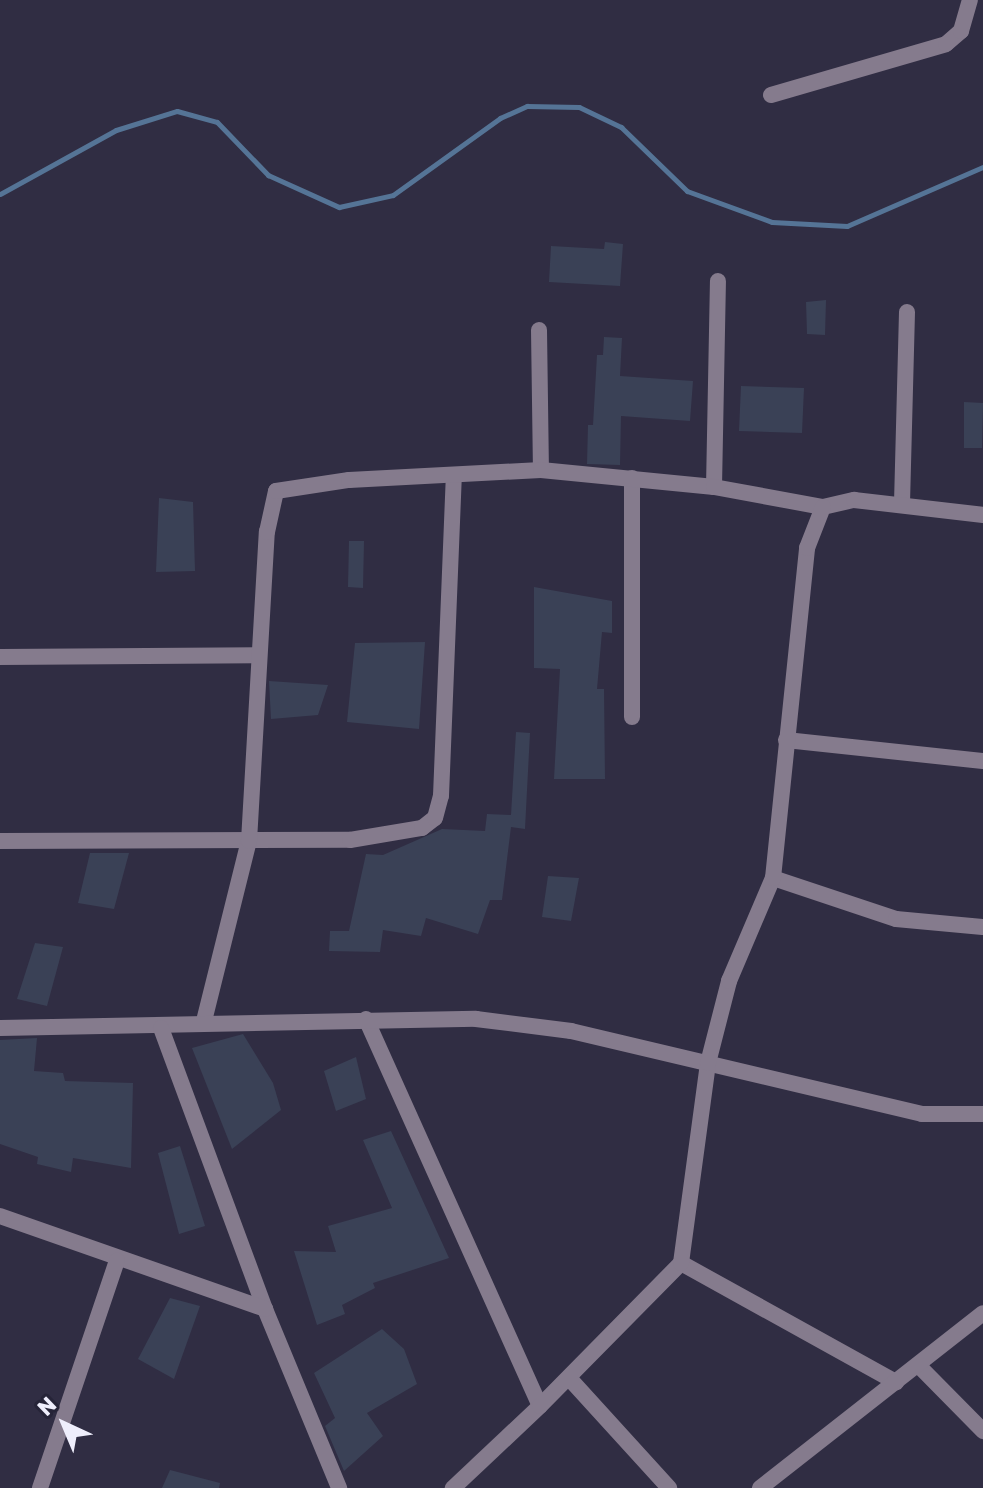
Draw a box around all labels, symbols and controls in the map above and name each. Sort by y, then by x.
north arrow [24,1384,104,1464]
text: N [32,1391,62,1422]

